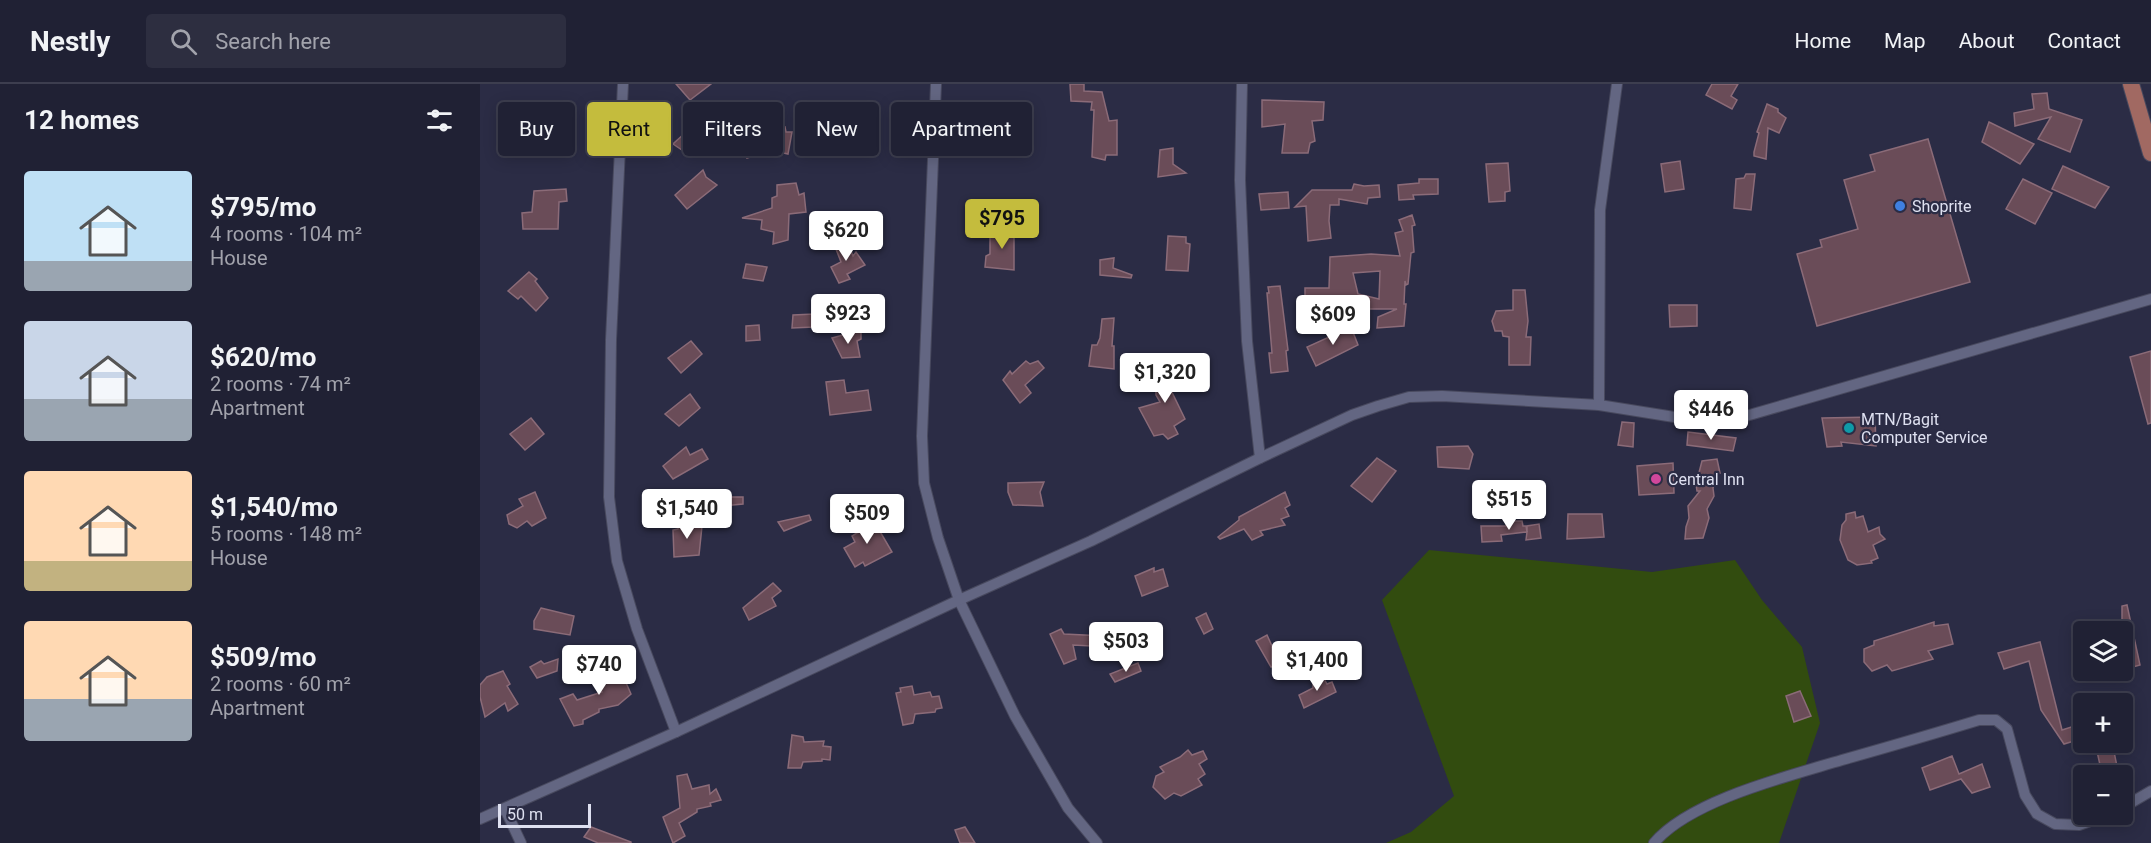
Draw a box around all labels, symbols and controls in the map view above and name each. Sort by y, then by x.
search box [146,14,566,68]
text: Nestly [30,25,110,58]
icon: search [167,25,200,58]
text: Search here [215,29,331,54]
text: Home [1795,29,1851,53]
text: Map [1884,29,1926,53]
text: About [1959,29,2015,53]
text: Contact [2048,29,2121,53]
chip: Buy [498,102,575,156]
chip: Rent [587,102,671,156]
chip: Filters [683,102,783,156]
chip: New [795,102,879,156]
chip: Apartment [891,102,1032,156]
icon: filters [423,104,456,137]
text: 12 homes [24,105,139,135]
text: $795/mo [210,192,317,222]
icon: home [72,195,144,267]
place label: Shoprite [1912,197,1971,216]
pin: $795 [966,199,1038,250]
marker: Shoprite [1893,199,1907,213]
text: $795 [979,206,1025,230]
pin: $620 [810,211,882,262]
text: $620 [823,218,869,242]
text: 4 rooms · 104 m² [210,222,362,246]
text: House [210,246,268,270]
pin: $923 [812,294,884,345]
pin: $609 [1297,295,1369,346]
text: $923 [825,301,871,325]
text: $609 [1310,302,1356,326]
text: $620/mo [210,342,317,372]
icon: home [72,345,144,417]
pin: $1,320 [1116,353,1214,404]
text: $1,320 [1134,360,1196,384]
text: 2 rooms · 74 m² [210,372,351,396]
pin: $446 [1675,390,1747,441]
text: Apartment [210,396,305,420]
text: $446 [1688,397,1734,421]
place label: MTN/Bagit Computer Service [1861,410,1988,447]
marker: MTN/Bagit Computer Service [1842,421,1856,435]
place label: Central Inn [1668,470,1745,489]
marker: Central Inn [1649,472,1663,486]
pin: $515 [1473,480,1545,531]
text: $515 [1486,487,1532,511]
pin: $1,540 [638,489,736,540]
text: $1,540/mo [210,492,338,522]
pin: $509 [831,494,903,545]
icon: home [72,495,144,567]
text: $1,540 [656,496,718,520]
text: $509 [844,501,890,525]
text: 5 rooms · 148 m² [210,522,362,546]
text: House [210,546,268,570]
map controls [2073,621,2133,825]
button: layers [2073,621,2133,681]
pin: $503 [1090,622,1162,673]
text: $503 [1103,629,1149,653]
pin: $1,400 [1268,641,1366,692]
text: $509/mo [210,642,317,672]
icon: home [72,645,144,717]
pin: $740 [563,645,635,696]
text: $1,400 [1286,648,1348,672]
text: $740 [576,652,622,676]
text: 2 rooms · 60 m² [210,672,351,696]
button: + [2073,693,2133,753]
text: Apartment [210,696,305,720]
button: − [2073,765,2133,825]
scale bar [498,801,591,828]
text: 50 m [507,805,543,824]

